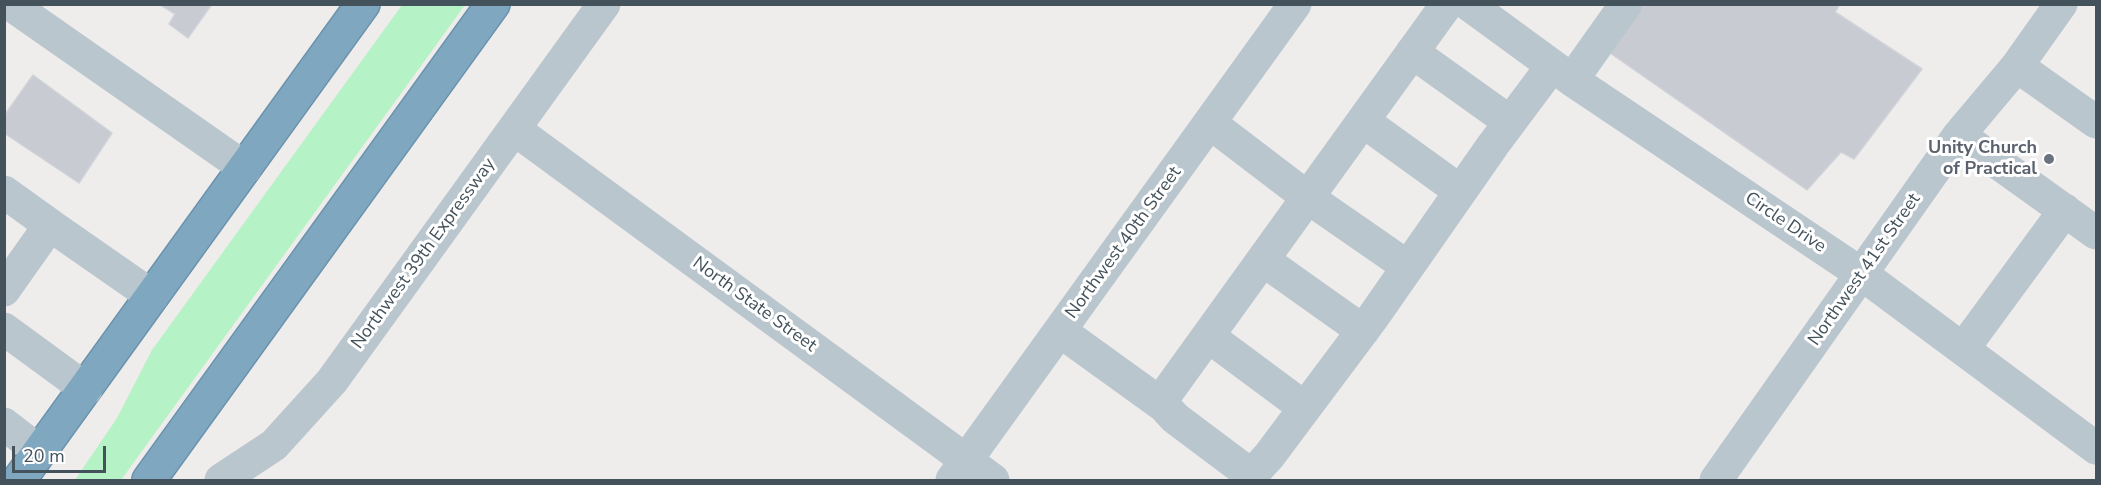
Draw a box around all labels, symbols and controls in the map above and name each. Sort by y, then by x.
place label: Unity Church of Practical [1928,138,2037,180]
marker: Unity Church of Practical [2042,152,2056,166]
street label: Northwest 39th Expressway [347,154,501,354]
street label: Northwest 40th Street [1062,163,1186,323]
street label: Circle Drive [1740,188,1830,258]
street label: Northwest 41st Street [1804,190,1926,350]
street label: North State Street [688,253,820,357]
scale bar [15,434,110,472]
text: 20 m [23,444,65,468]

